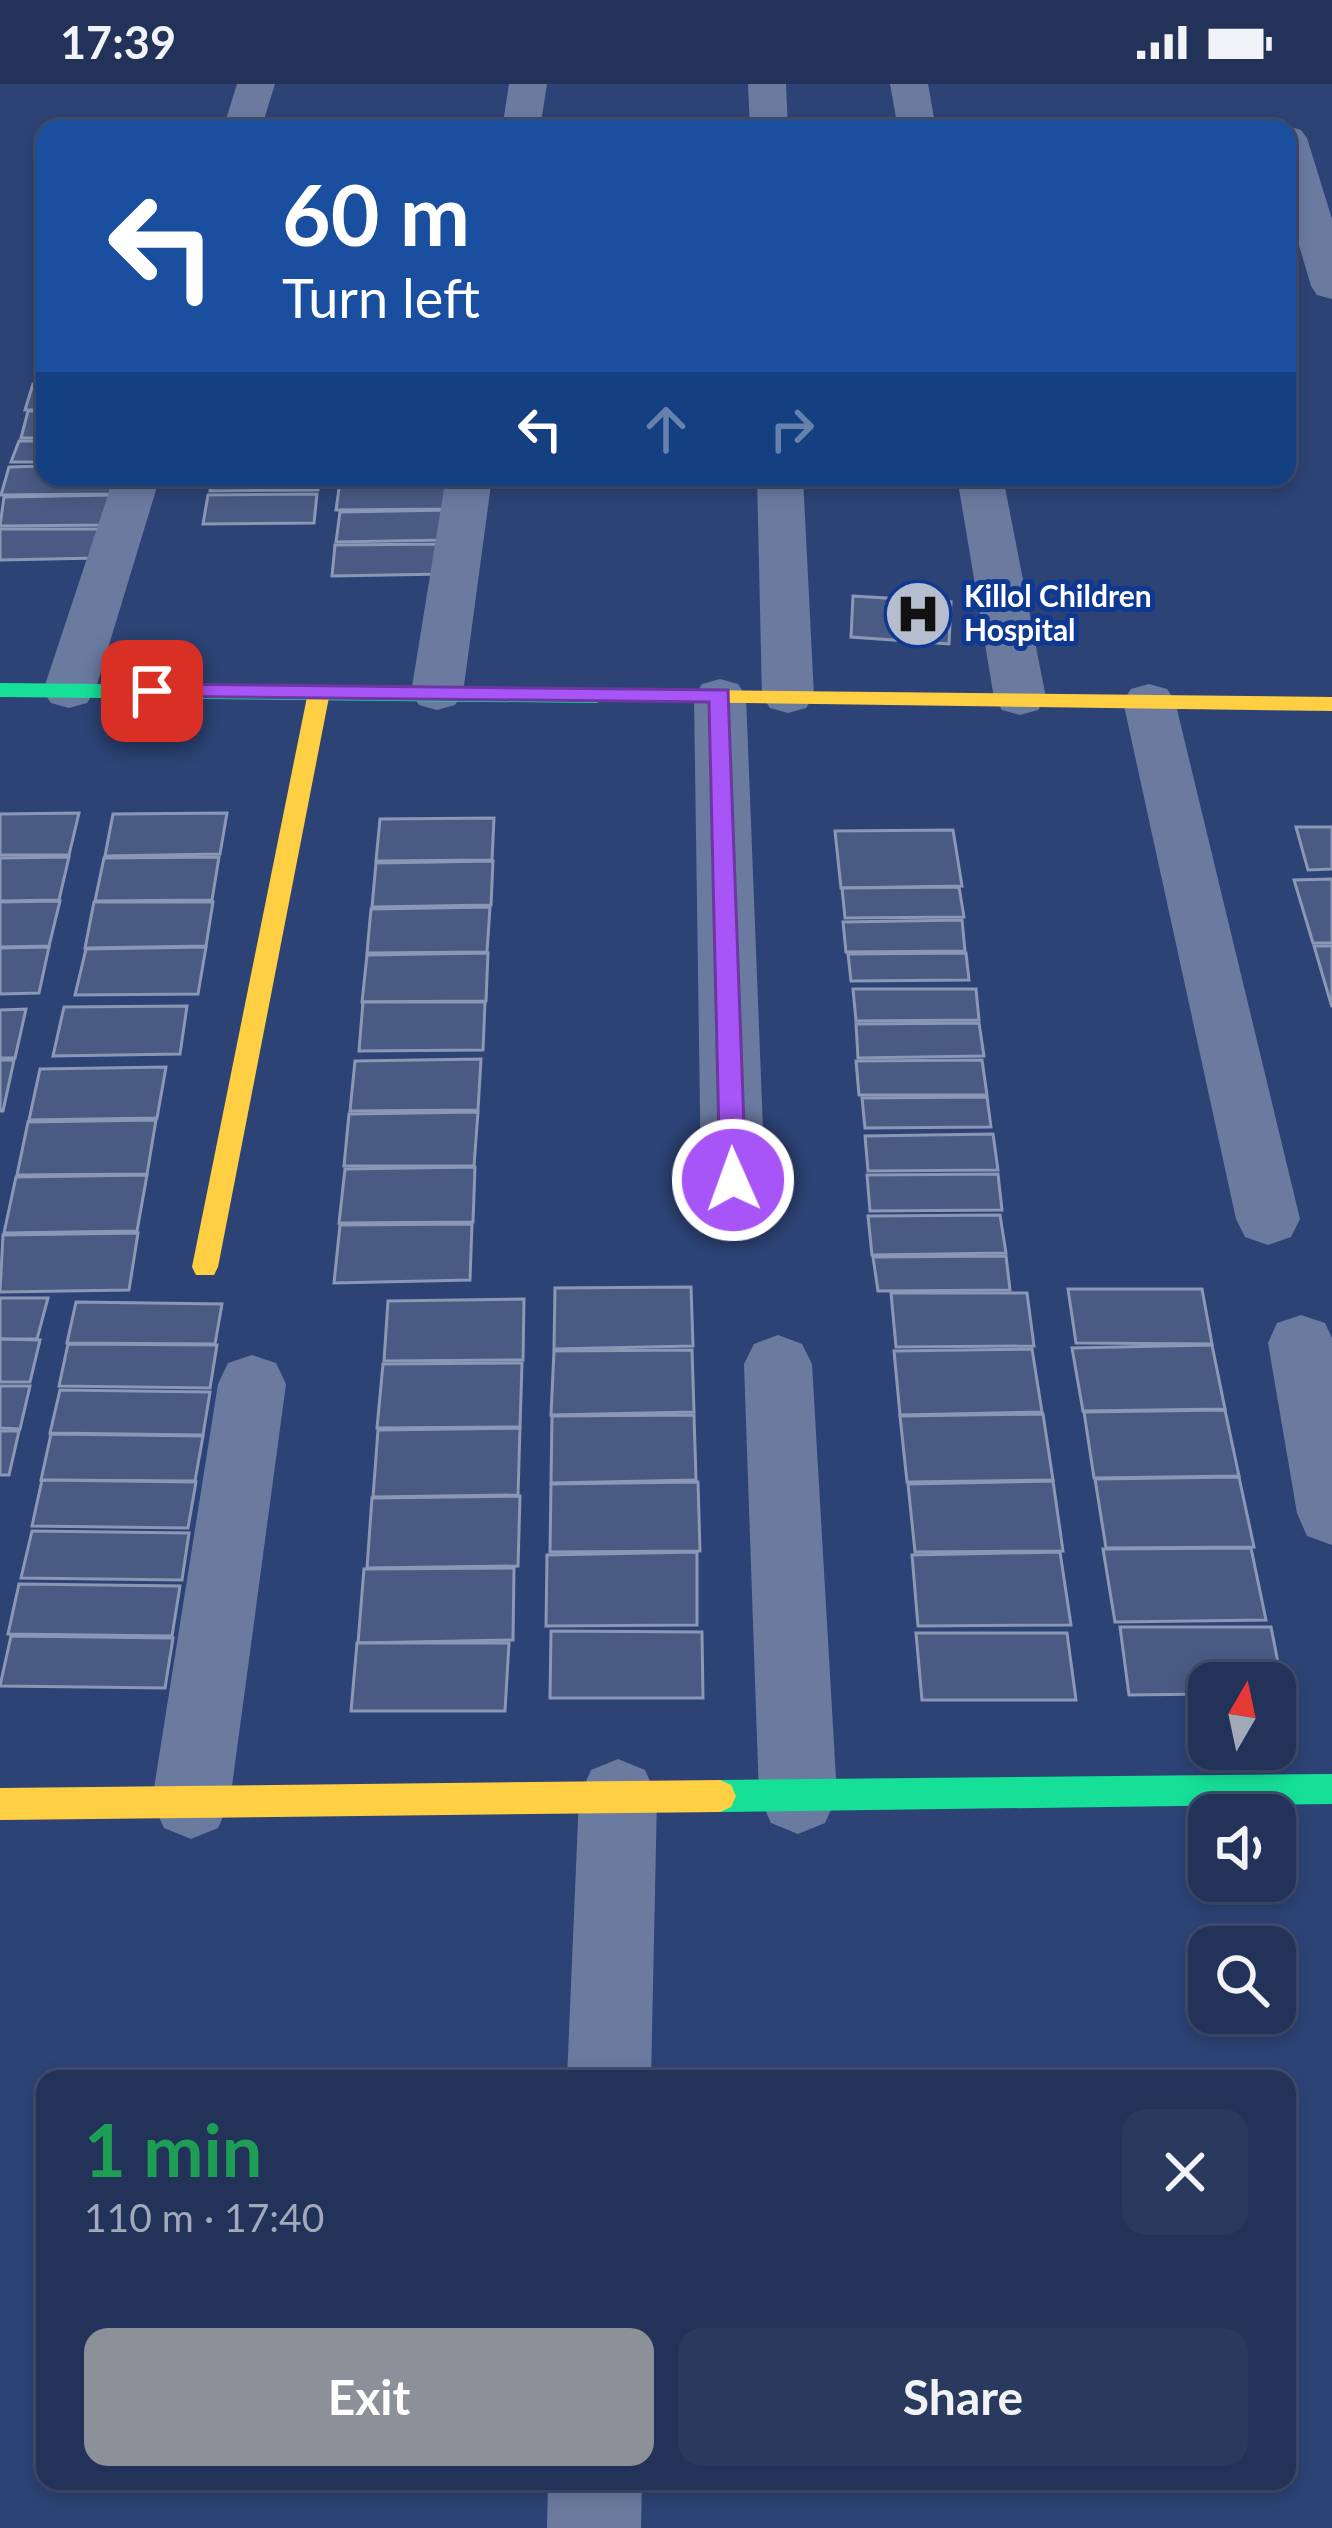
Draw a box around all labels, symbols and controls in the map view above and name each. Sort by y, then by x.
text: 17:39 [60,15,176,69]
text: 60 m [282,163,470,264]
icon: left [84,168,240,324]
text: Turn left [282,265,480,330]
icon: left [507,396,573,462]
icon: ahead [633,396,699,462]
icon: right [759,396,825,462]
place label: Killol Children Hospital [964,577,1152,647]
hospital icon: Killol Children Hospital [883,579,953,649]
pin [101,640,203,742]
icon: arrive [119,658,185,724]
position arrow [670,1117,796,1243]
north arrow [1188,1662,1296,1770]
map controls [1188,1662,1296,2034]
button: sound [1188,1794,1296,1902]
button: search [1188,1926,1296,2034]
text: 1 min [84,2106,262,2192]
button: close [1122,2109,1248,2235]
text: 110 m · 17:40 [84,2194,324,2240]
button: Exit [84,2328,654,2466]
button: Share [678,2328,1248,2466]

